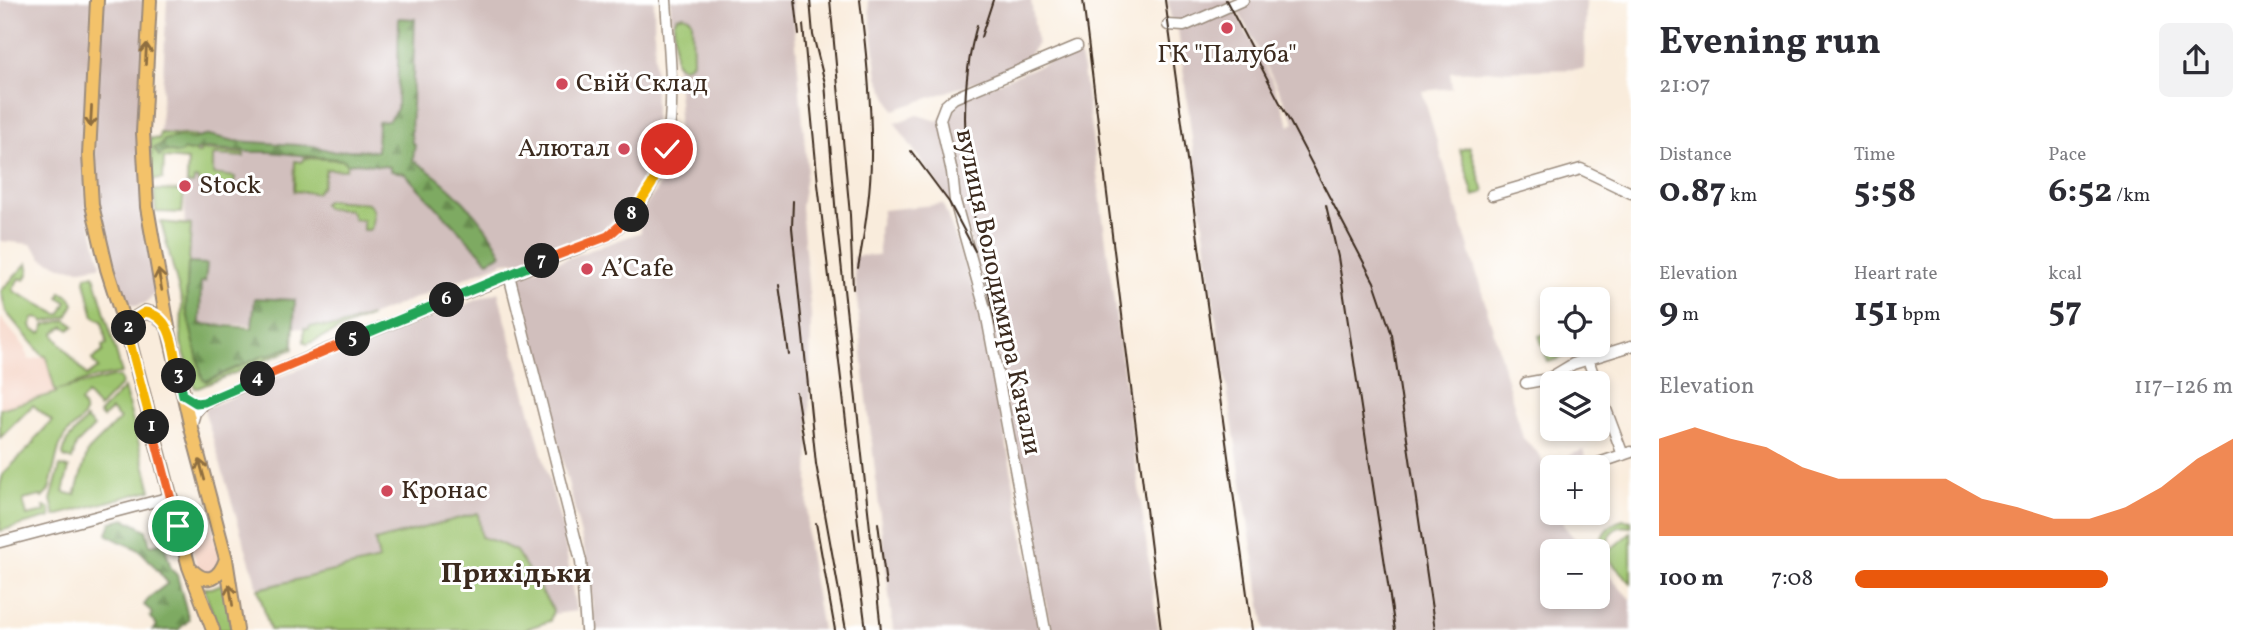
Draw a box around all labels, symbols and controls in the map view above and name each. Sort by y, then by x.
text: Evening run [1659,17,1881,70]
marker: ГК "Палуба" [1219,20,1235,36]
button: share [2159,23,2233,97]
place label: ГК "Палуба" [1157,37,1297,73]
one-way arrow [140,43,153,66]
place label: Свій Склад [576,66,708,102]
text: 21:07 [1659,70,1711,102]
marker: Свій Склад [554,76,570,92]
one-way arrow [84,105,97,128]
pin [637,119,697,179]
street label: вулиця Володимира Качали [946,126,1050,458]
icon: check [648,130,686,168]
place label: Алютал [518,131,610,167]
marker: Алютал [616,141,632,157]
text: Distance [1659,142,1732,168]
text: Time [1854,142,1895,168]
text: Pace [2048,142,2086,168]
place label: Stock [199,168,261,204]
text: 0.87 [1659,168,1726,216]
text: 5:58 [1854,168,1916,216]
text: 6:52 [2048,168,2113,216]
marker: Stock [177,178,193,194]
text: km [1726,183,1757,209]
text: /km [2113,183,2150,209]
pin: 8 [614,198,650,232]
text: 8 [626,201,637,227]
pin: 7 [524,244,560,278]
text: 7 [537,247,546,273]
place label: A’Cafe [601,251,674,287]
marker: A’Cafe [579,261,595,277]
text: Elevation [1659,261,1738,287]
text: Heart rate [1854,261,1938,287]
text: kcal [2048,261,2082,287]
one-way arrow [153,269,166,292]
pin: 6 [430,282,464,318]
text: 6 [441,286,452,312]
map controls [1540,287,1610,609]
button: locate [1540,287,1610,357]
text: 9 [1659,287,1678,335]
text: 151 [1854,287,1899,335]
text: 57 [2048,287,2082,335]
text: m [1678,302,1699,328]
text: bpm [1899,302,1941,328]
pin: 2 [111,310,146,346]
text: 2 [124,314,133,340]
pin: 5 [336,322,370,356]
text: 5 [348,325,357,351]
pin: 3 [162,358,196,394]
text: 3 [174,362,183,388]
pin: 4 [240,362,276,396]
text: 4 [252,365,263,391]
button: layers [1540,371,1610,441]
text: Elevation [1659,371,1755,403]
text: 117–126 m [2134,371,2233,403]
pin: 1 [134,410,170,444]
text: 1 [148,413,155,439]
button: + [1540,455,1610,525]
one-way arrow [195,459,208,482]
place label: Кронас [401,473,488,509]
marker: Кронас [379,483,395,499]
pin [148,496,208,556]
icon: arrive [159,507,197,545]
button: − [1540,539,1610,609]
district label: Прихідьки [441,555,591,594]
text: 100 m [1659,563,1724,595]
text: 7:08 [1771,563,1813,595]
one-way arrow [224,584,237,607]

